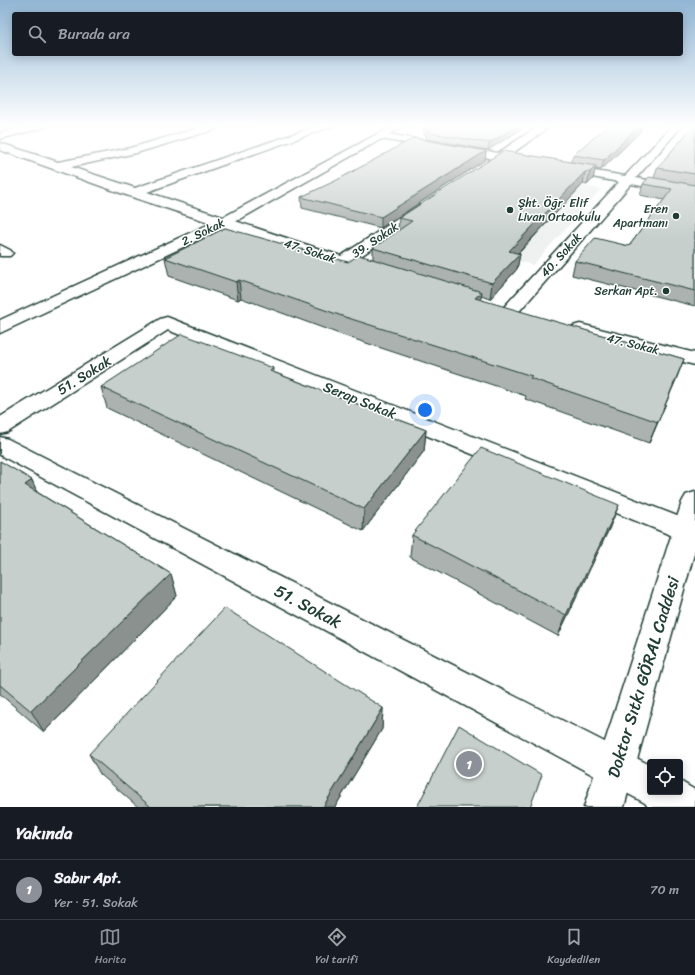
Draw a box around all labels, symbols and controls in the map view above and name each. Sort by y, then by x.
search box [12,12,683,56]
text: Burada ara [58,21,130,47]
icon: search [26,23,48,45]
place label: Şht. Öğr. Elif Livan Ortaokulu [518,192,601,228]
place label: Eren Apartmanı [612,198,669,234]
marker: Şht. Öğr. Elif Livan Ortaokulu [505,205,515,215]
marker: Eren Apartmanı [671,211,681,221]
street label: 2. Sokak [177,212,229,252]
street label: 39. Sokak [347,216,404,264]
street label: 40. Sokak [535,227,588,283]
street label: 47. Sokak [281,232,339,270]
place label: Serkan Apt. [594,280,658,302]
marker: Serkan Apt. [661,286,671,296]
street label: 47. Sokak [604,327,662,361]
street label: 51. Sokak [52,349,117,402]
street label: Serap Sokak [319,374,401,427]
your location [415,400,435,420]
street label: Doktor Sıtkı GÖRAL Caddesi [598,572,688,781]
street label: 51. Sokak [269,576,347,636]
pin: 1 [456,749,482,779]
map controls [647,759,683,795]
button: locate [647,759,683,795]
text: Yakında [16,818,72,848]
text: Sabır Apt. [54,865,122,891]
text: 1 [26,878,32,901]
text: 70 m [650,878,679,901]
text: Yer · 51. Sokak [54,891,138,914]
tab: Harita [95,926,126,969]
tab: Yol tarifi [315,926,358,969]
tab: Kaydedilen [547,926,600,969]

